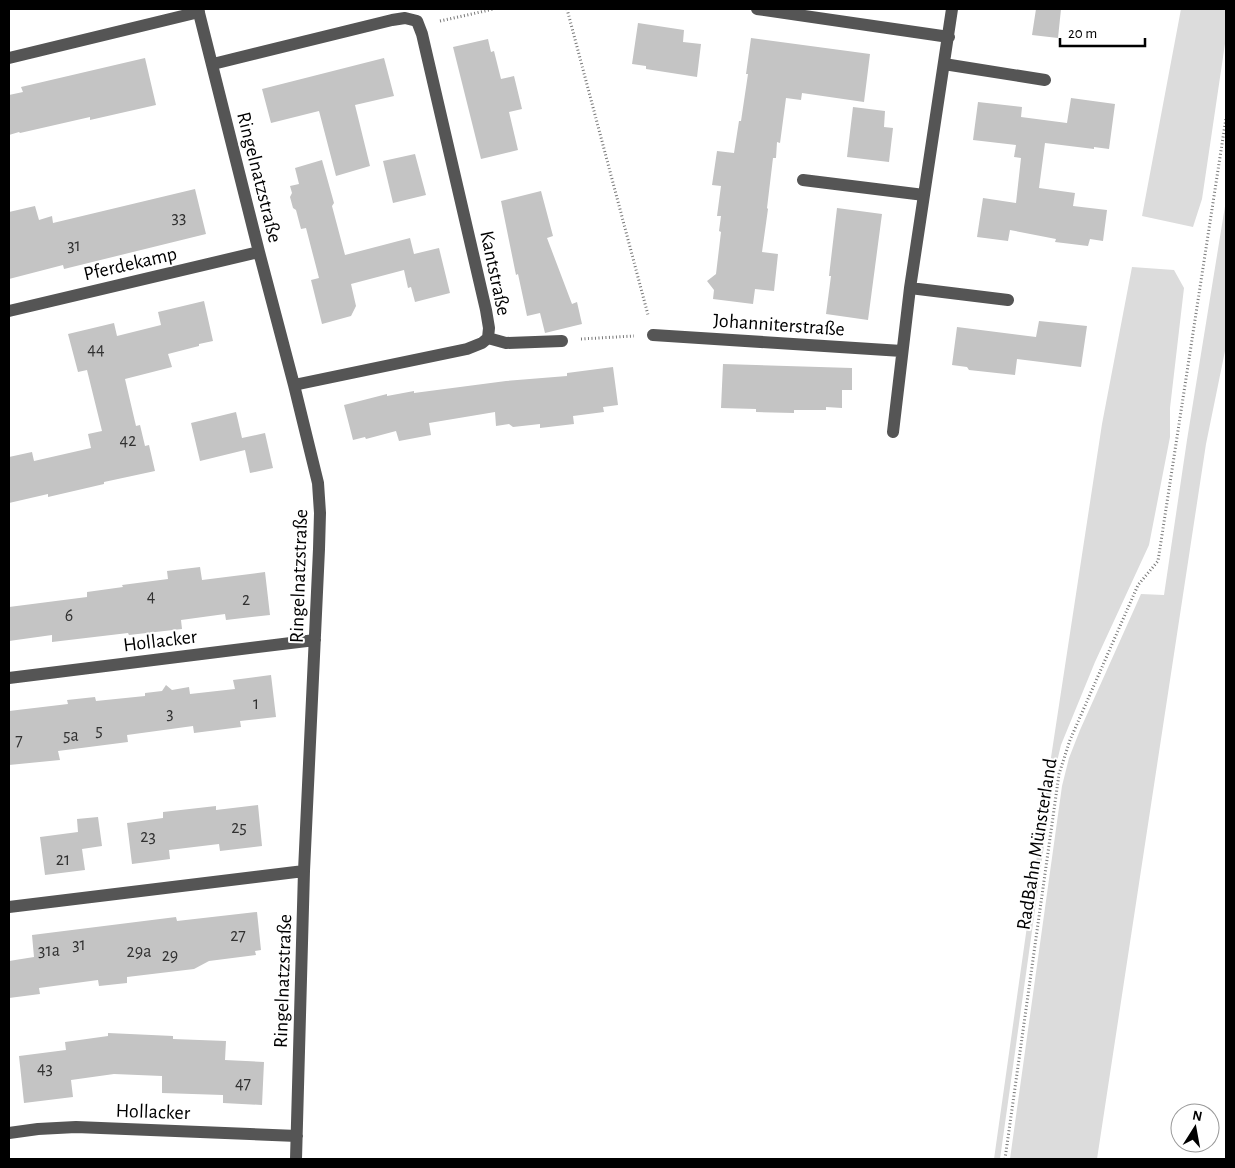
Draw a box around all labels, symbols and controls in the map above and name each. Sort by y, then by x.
scale bar [1060,15,1145,47]
text: 20 m [1068,26,1097,41]
street label: Ringelnatzstraße [233,110,285,245]
house number: 33 [172,209,186,227]
street label: Kantstraße [476,229,514,317]
house number: 31 [67,237,81,255]
street label: Pferdekamp [82,244,179,284]
street label: Johanniterstraße [713,310,845,340]
house number: 44 [87,341,105,359]
house number: 42 [120,432,136,450]
street label: Ringelnatzstraße [287,509,311,643]
house number: 4 [147,588,156,606]
house number: 2 [242,591,250,609]
house number: 6 [65,607,73,625]
street label: Hollacker [122,626,199,655]
house number: 1 [253,695,259,713]
house number: 3 [166,705,174,723]
house number: 5 [95,722,103,740]
house number: 5a [63,727,79,745]
house number: 7 [15,732,23,750]
street label: RadBahn Münsterland [1014,757,1060,931]
house number: 25 [231,819,247,837]
house number: 23 [140,828,156,846]
house number: 21 [56,851,70,869]
street label: Ringelnatzstraße [271,914,295,1048]
house number: 27 [230,927,246,945]
house number: 31 [72,936,86,954]
house number: 31a [38,942,60,960]
house number: 29a [127,943,151,961]
house number: 29 [162,947,178,965]
house number: 43 [37,1060,53,1078]
house number: 47 [235,1075,251,1093]
street label: Hollacker [115,1101,191,1123]
north arrow [1170,1103,1220,1153]
text: N [1191,1108,1203,1124]

